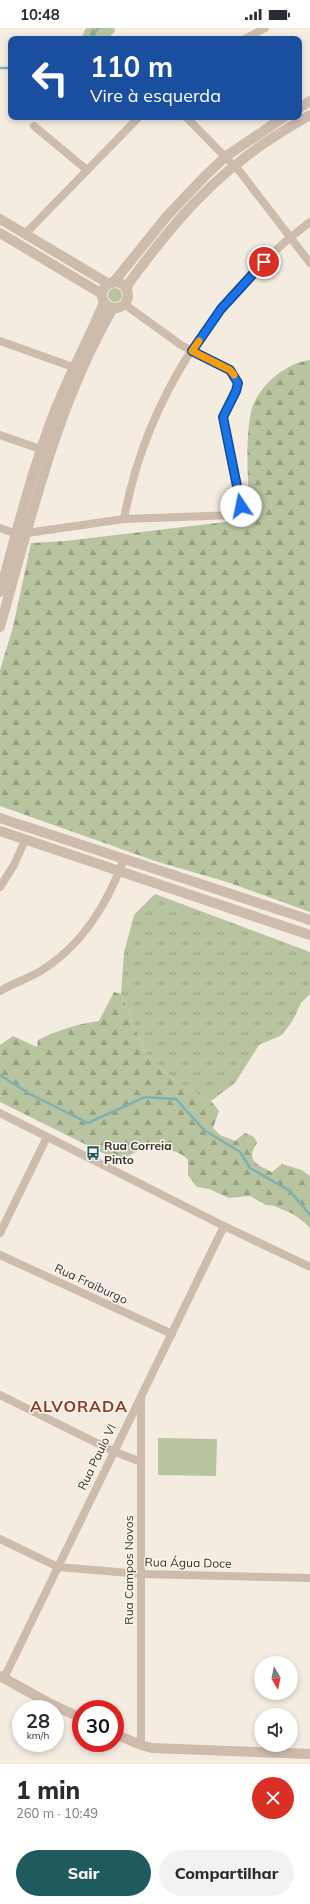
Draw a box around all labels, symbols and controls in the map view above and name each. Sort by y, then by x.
text: 10:48 [20,5,60,24]
text: 110 m [90,49,173,84]
icon: left [24,52,76,104]
text: Vire à esquerda [90,84,221,107]
pin [247,245,281,279]
icon: arrive [253,251,275,273]
position arrow [220,485,262,527]
place label: Rua Correia Pinto [104,1138,172,1167]
bus stop icon: Rua Correia Pinto [85,1145,101,1161]
street label: Rua Fraiburgo [52,1260,130,1307]
district label: ALVORADA [30,1396,128,1416]
street label: Rua Paulo VI [74,1421,119,1492]
street label: Rua Campos Novos [121,1515,136,1625]
street label: Rua Água Doce [144,1554,232,1571]
north arrow [254,1656,298,1700]
map controls [254,1656,298,1752]
speed limit sign: 30 [72,1700,124,1752]
text: 28 [26,1708,50,1733]
button: sound [254,1708,298,1752]
text: km/h [27,1729,49,1742]
text: 1 min [16,1775,80,1805]
button: close [252,1777,294,1819]
text: 260 m · 10:49 [16,1805,98,1821]
button: Sair [16,1850,151,1896]
button: Compartilhar [159,1850,294,1896]

